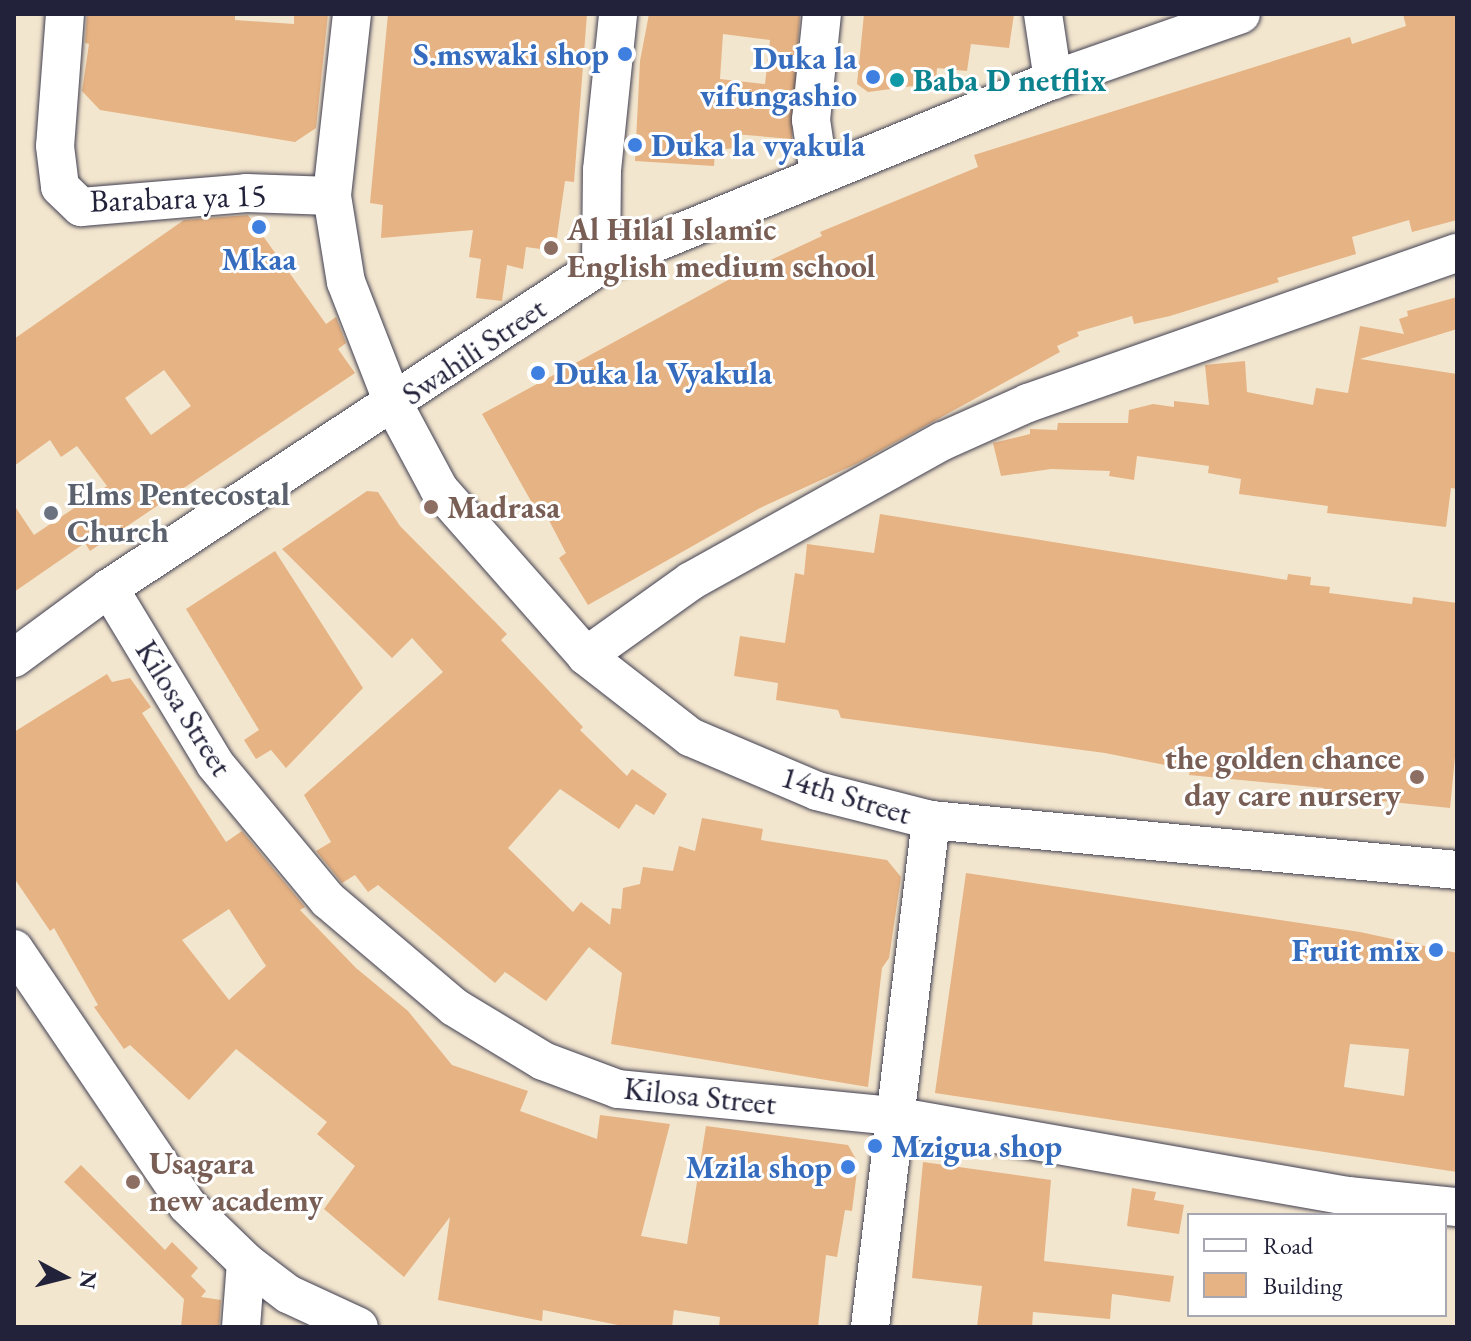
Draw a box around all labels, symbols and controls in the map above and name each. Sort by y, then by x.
place label: S.mswaki shop [413,35,609,73]
place label: Duka la vifungashio [700,40,857,115]
marker: S.mswaki shop [616,45,634,63]
place label: Baba D netflix [913,61,1106,99]
marker: Duka la vifungashio [864,68,882,86]
marker: Baba D netflix [888,71,906,89]
place label: Duka la vyakula [651,126,865,164]
marker: Duka la vyakula [626,136,644,154]
street label: Barabara ya 15 [89,176,267,220]
place label: Al Hilal Islamic English medium school [567,211,875,286]
marker: Mkaa [250,218,268,236]
marker: Al Hilal Islamic English medium school [542,239,560,257]
place label: Mkaa [222,240,296,278]
street label: Swahili Street [395,289,553,413]
place label: Duka la Vyakula [554,354,772,392]
marker: Duka la Vyakula [529,364,547,382]
place label: Elms Pentecostal Church [67,476,290,551]
place label: Madrasa [447,488,560,526]
marker: Madrasa [422,498,440,516]
marker: Elms Pentecostal Church [42,504,60,522]
street label: Kilosa Street [127,633,241,783]
place label: the golden chance day care nursery [1165,740,1401,815]
street label: 14th Street [776,757,916,833]
marker: the golden chance day care nursery [1408,768,1426,786]
place label: Fruit mix [1292,931,1420,969]
marker: Fruit mix [1427,941,1445,959]
street label: Kilosa Street [622,1069,778,1123]
place label: Mzigua shop [891,1127,1062,1165]
marker: Mzigua shop [866,1137,884,1155]
place label: Usagara new academy [149,1145,323,1220]
place label: Mzila shop [685,1148,832,1186]
marker: Mzila shop [839,1158,857,1176]
marker: Usagara new academy [124,1173,142,1191]
legend [1187,1213,1447,1317]
text: Road [1263,1230,1313,1261]
north arrow [24,1237,104,1317]
text: N [73,1269,104,1291]
text: Building [1263,1270,1343,1301]

